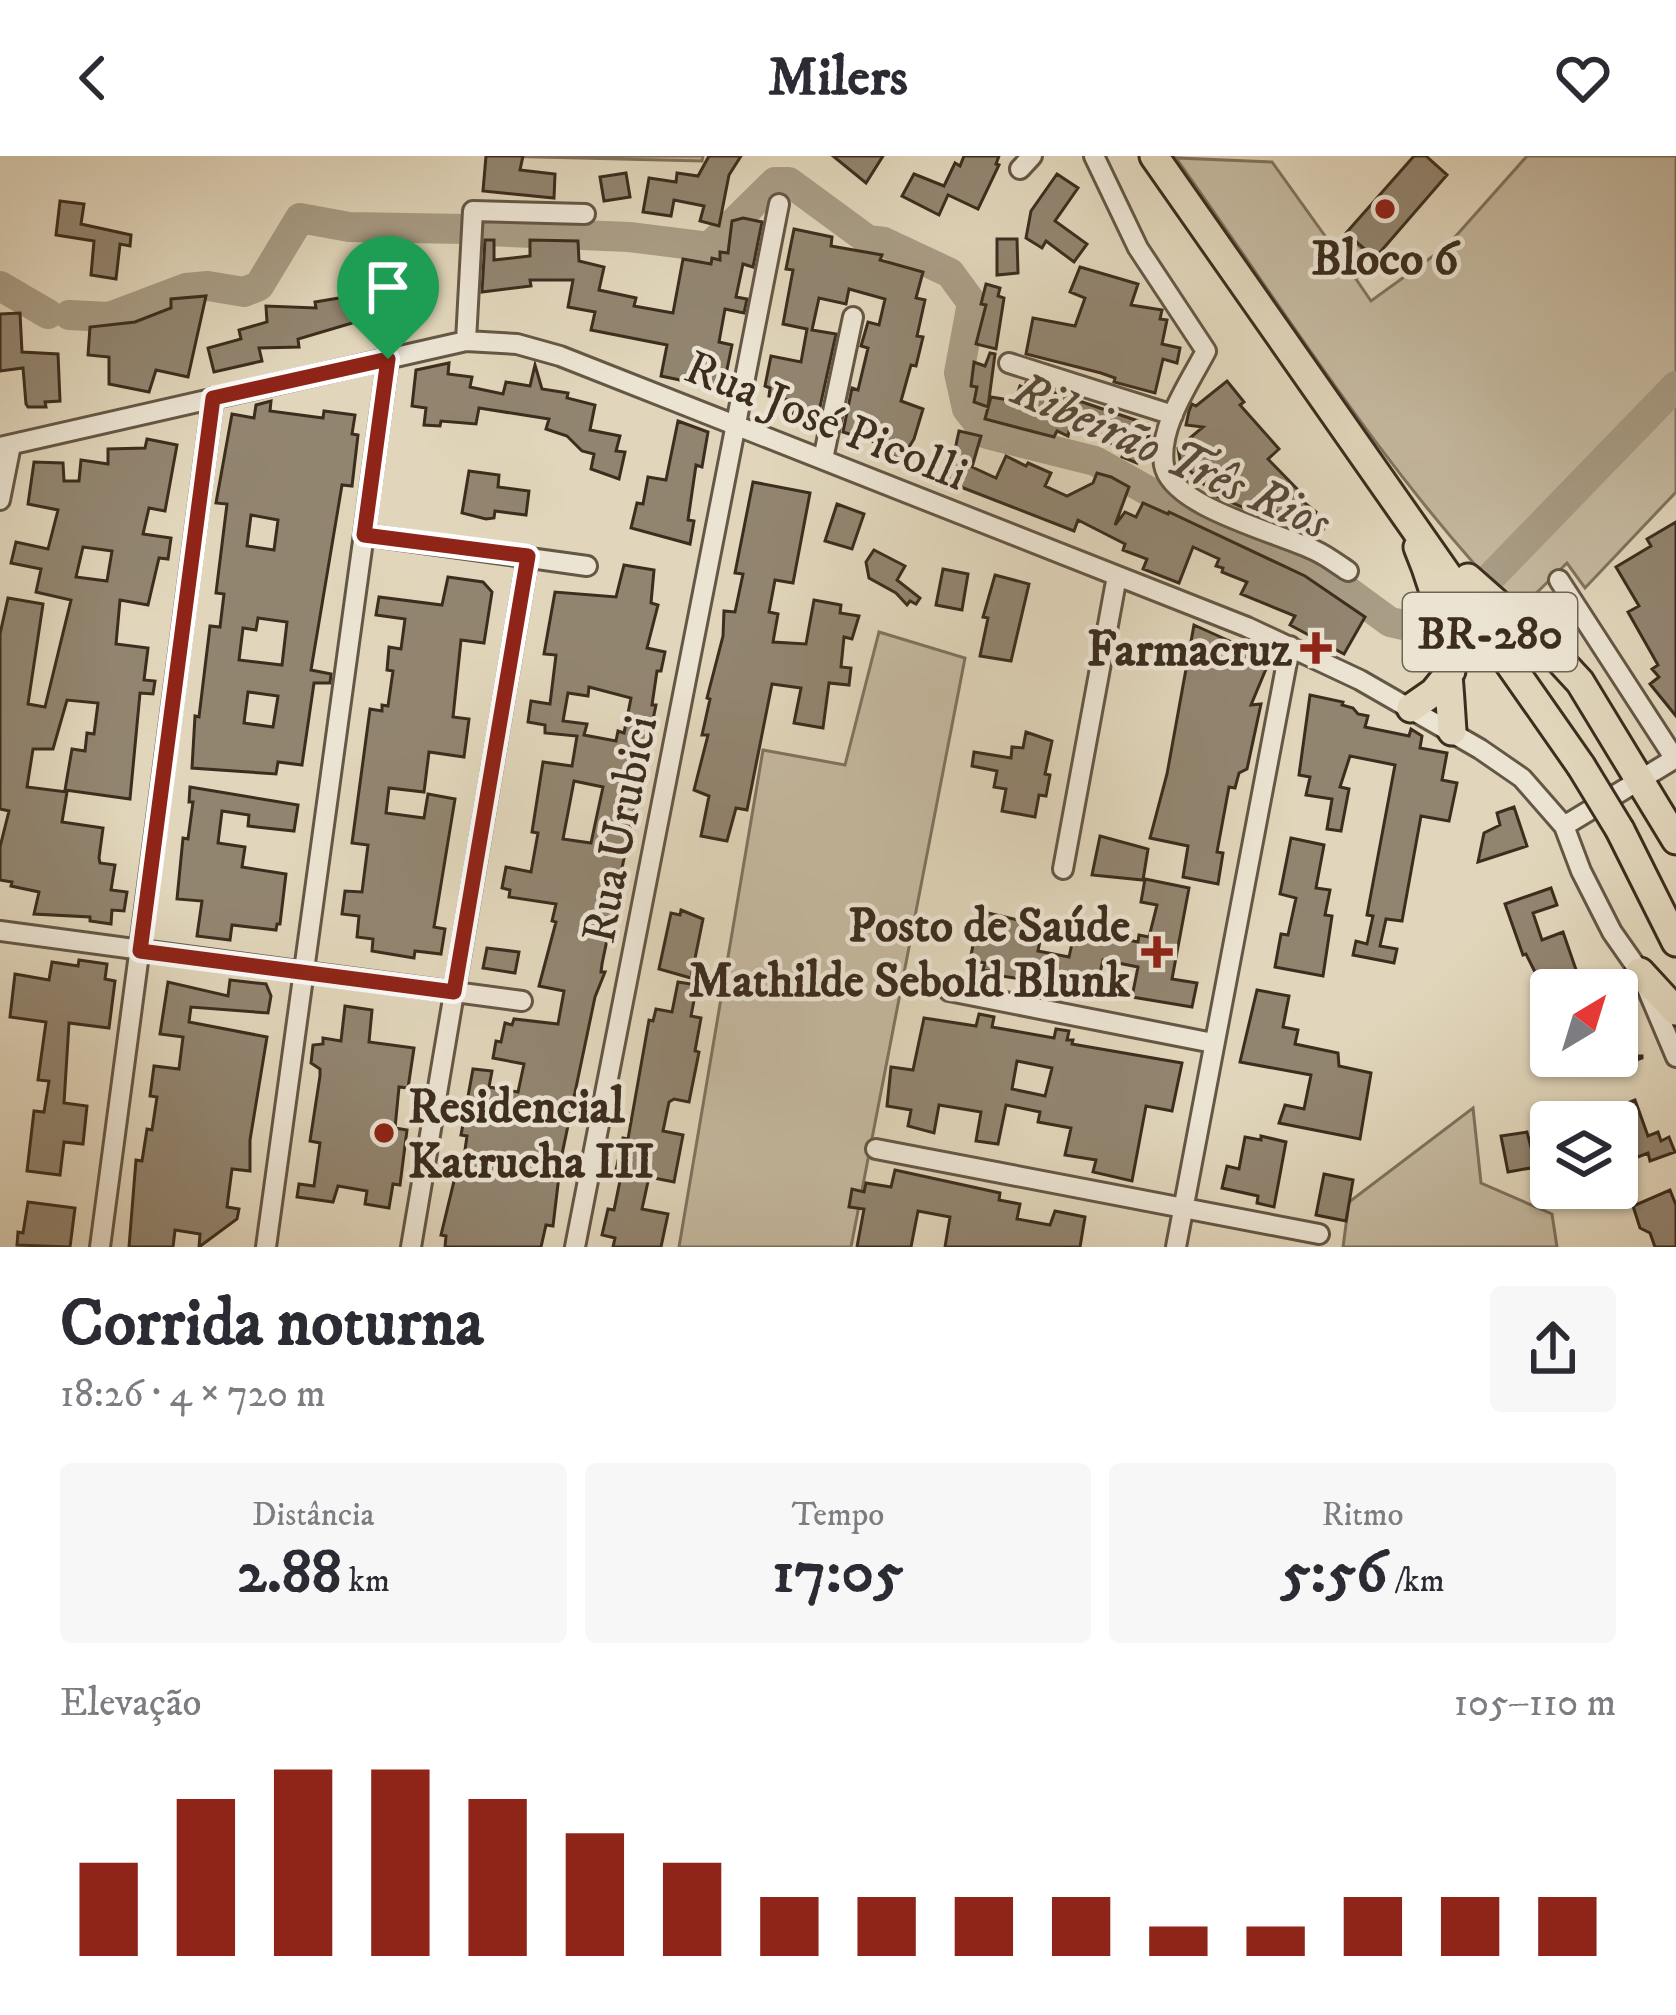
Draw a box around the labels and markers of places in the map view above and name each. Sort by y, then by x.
marker: Bloco 6 [1372,196,1398,222]
place label: Bloco 6 [1311,230,1462,290]
pin [337,236,439,359]
place label: Farmacruz [1087,621,1292,681]
marker: Farmacruz [1303,635,1329,661]
place label: Posto de Saúde Mathilde Sebold Blunk [689,897,1131,1012]
marker: Posto de Saúde Mathilde Sebold Blunk [1141,936,1173,968]
place label: Residencial Katrucha III [408,1078,654,1193]
marker: Residencial Katrucha III [371,1120,397,1146]

